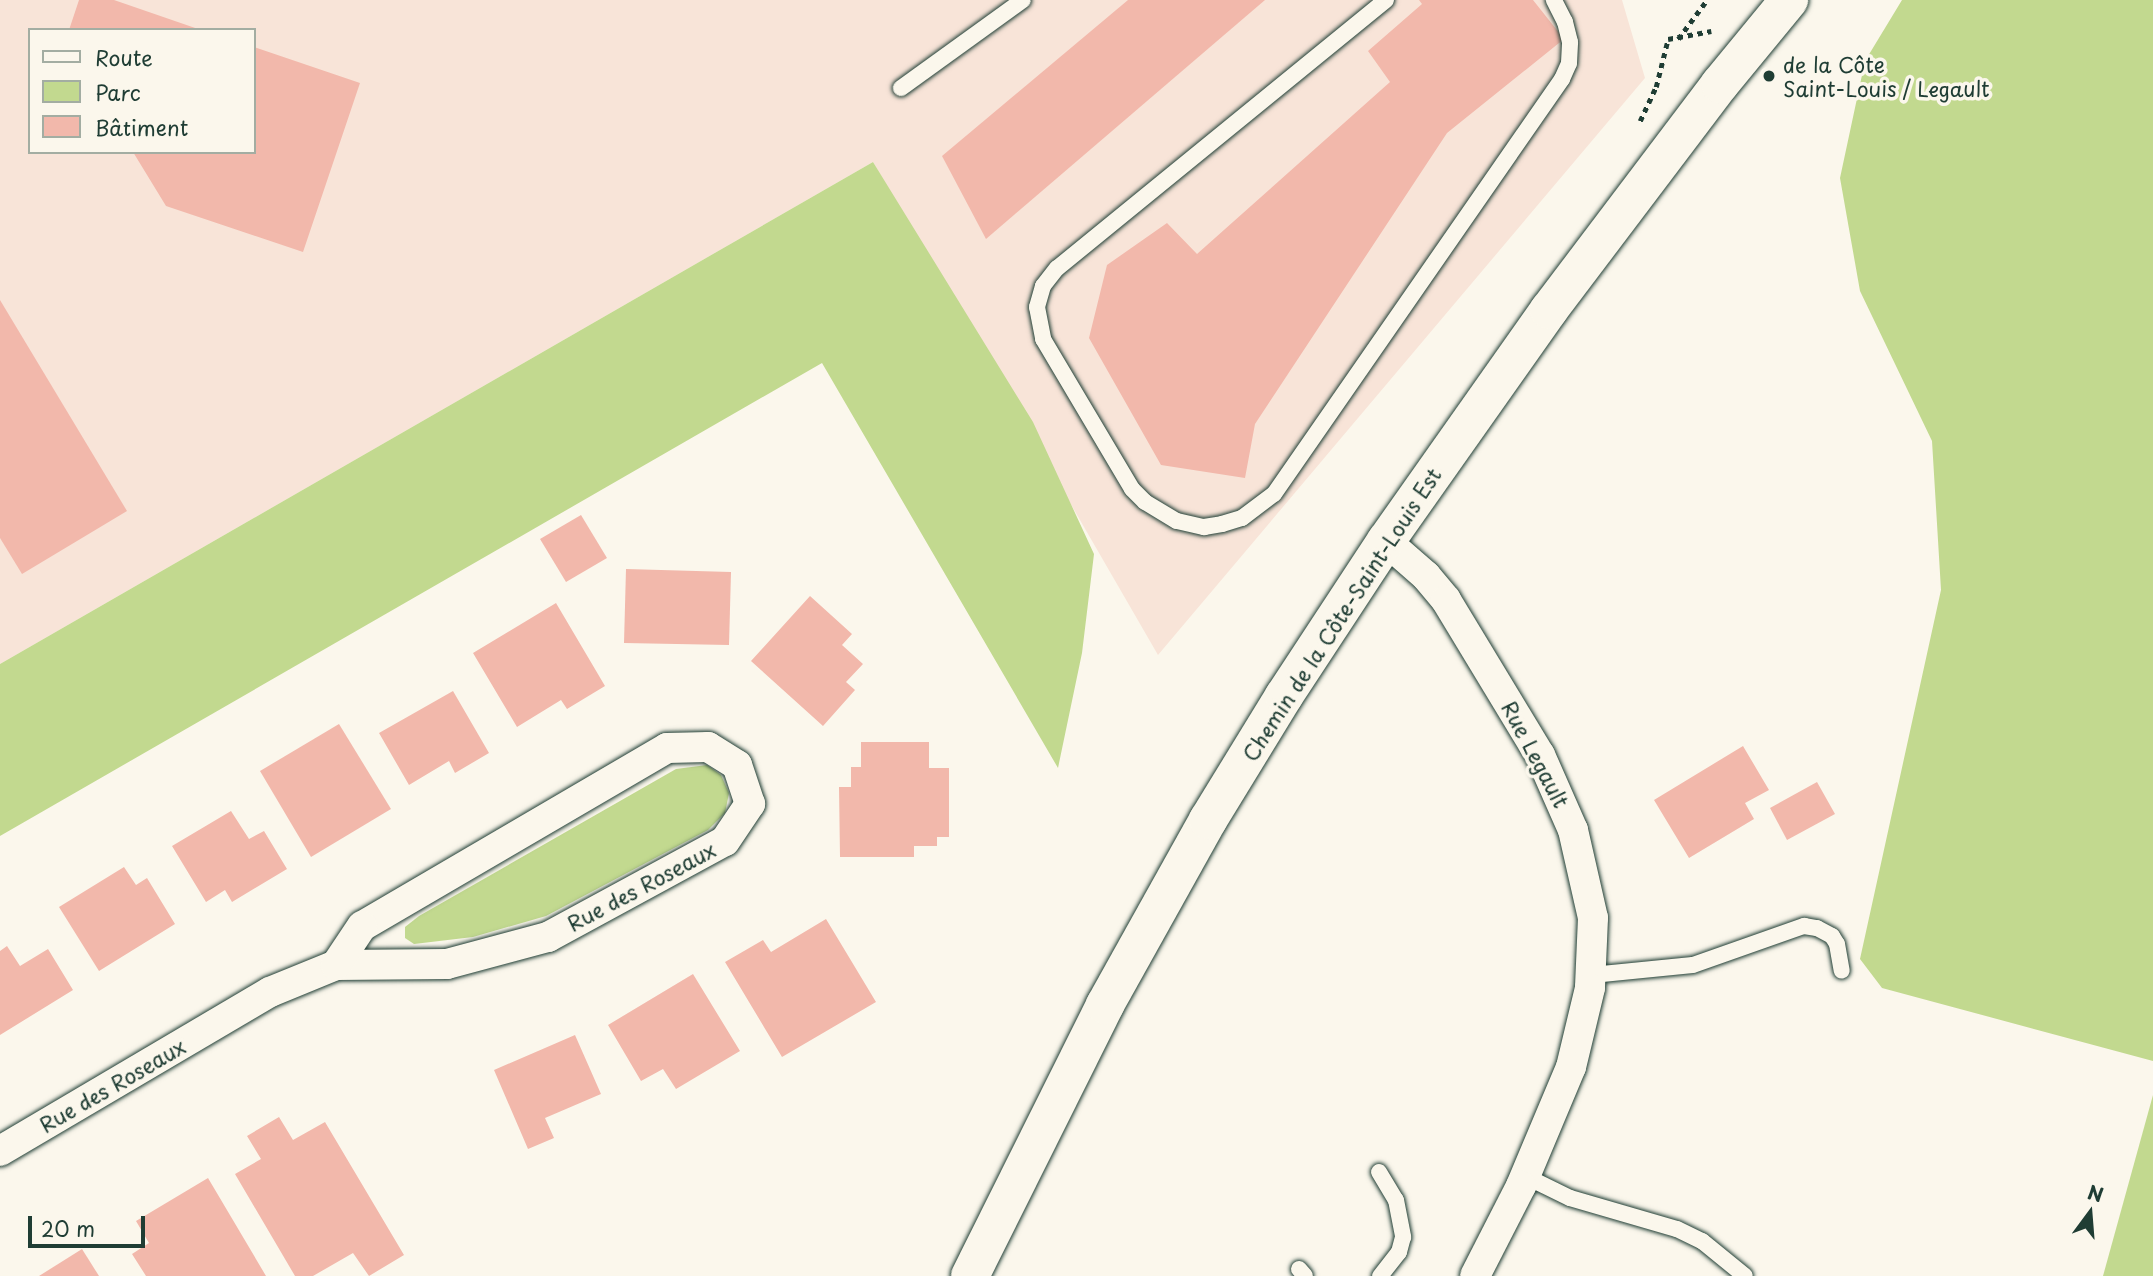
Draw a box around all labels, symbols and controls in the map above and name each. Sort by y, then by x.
legend [28,28,256,154]
text: Route [95,41,153,73]
place label: de la Côte Saint-Louis / Legault [1783,51,1991,101]
marker: de la Côte Saint-Louis / Legault [1761,68,1777,84]
text: Parc [95,76,141,108]
text: Bâtiment [95,111,188,143]
street label: Chemin de la Côte-Saint-Louis Est [1236,462,1446,766]
street label: Rue Legault [1497,696,1575,812]
street label: Rue des Roseaux [561,835,721,937]
street label: Rue des Roseaux [33,1032,191,1138]
text: N [2085,1177,2107,1208]
north arrow [2055,1178,2125,1248]
scale bar [32,1202,149,1246]
text: 20 m [41,1212,95,1244]

